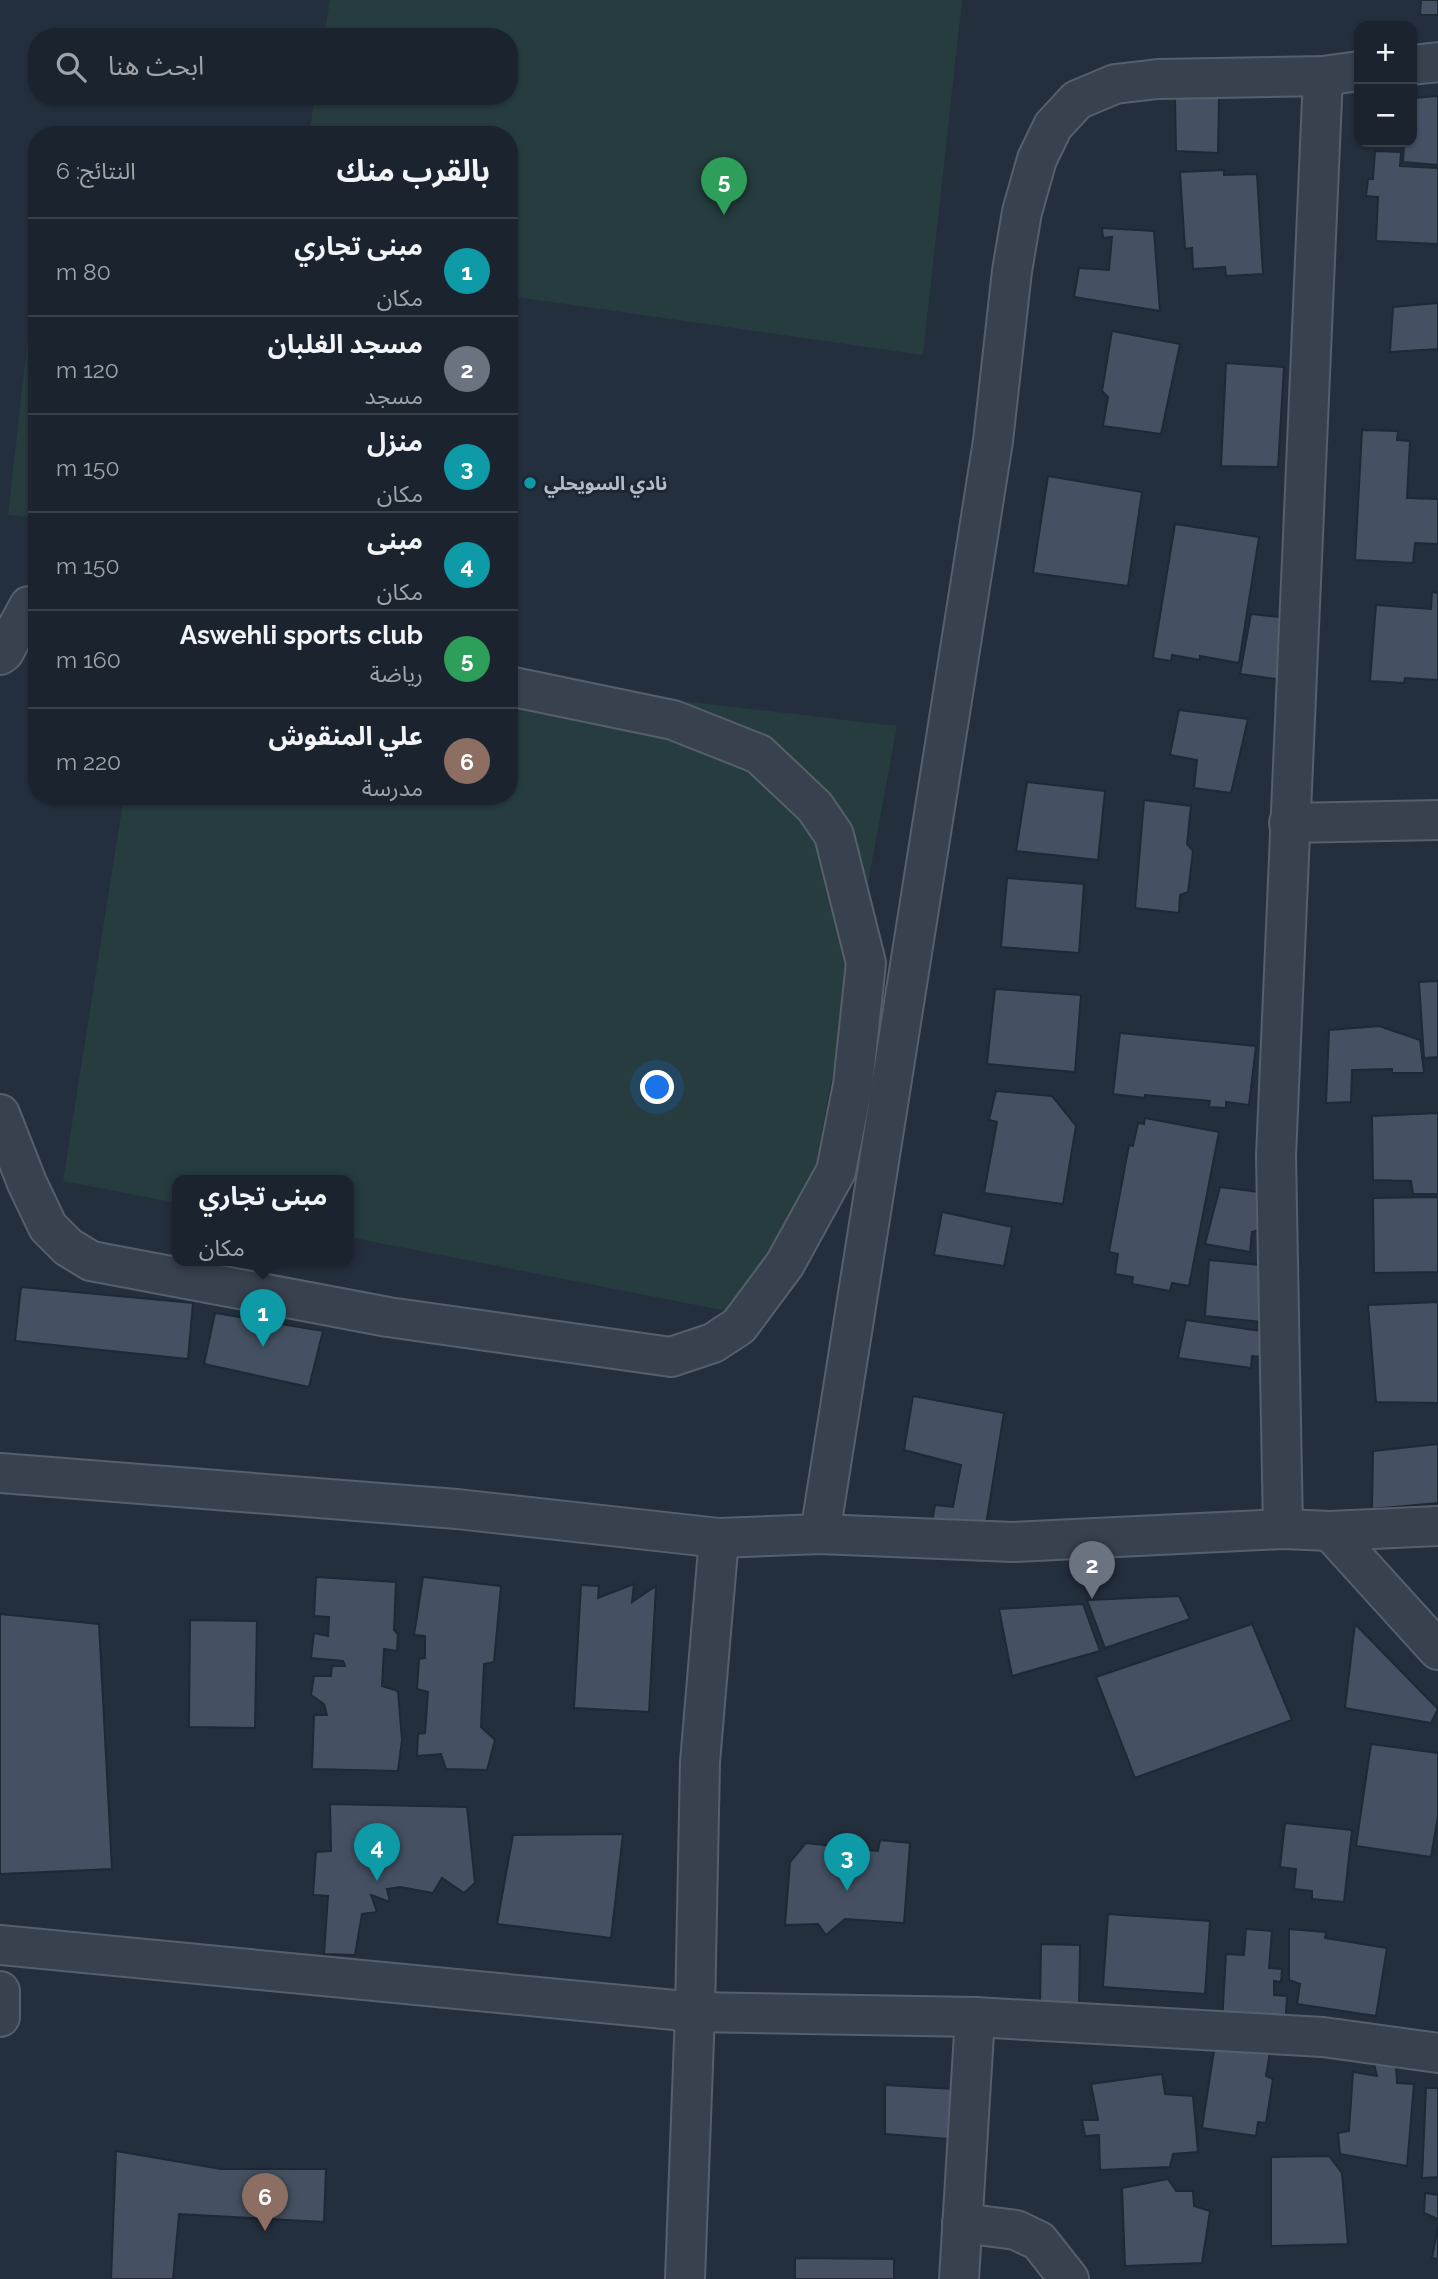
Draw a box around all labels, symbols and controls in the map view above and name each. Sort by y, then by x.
map controls [1354,21,1417,147]
button: + [1354,21,1417,84]
search box [28,28,518,105]
icon: search [52,48,90,86]
text: ابحث هنا [108,51,204,81]
button: − [1354,84,1417,147]
text: بالقرب منك [337,153,490,188]
text: النتائج: 6 [56,157,136,184]
pin: 5 [701,157,747,215]
text: مبنى تجاري [294,231,423,261]
text: 80 m [56,258,111,285]
text: 1 [461,258,473,285]
text: مكان [377,284,423,311]
text: مسجد الغلبان [268,329,423,359]
text: 120 m [56,356,119,383]
text: 2 [461,356,474,383]
text: مسجد [364,382,423,409]
text: منزل [367,427,423,457]
text: 150 m [56,454,119,481]
text: 3 [461,454,473,481]
place label: نادي السويحلي [544,472,667,498]
marker: نادي السويحلي [522,475,538,491]
text: مكان [377,480,423,507]
text: مبنى [367,525,423,555]
text: 150 m [56,552,119,579]
text: 4 [460,552,474,579]
text: مكان [377,578,423,605]
text: Aswehli sports club [180,620,423,650]
text: 160 m [56,646,121,673]
text: 5 [461,646,473,673]
text: رياضة [370,660,423,687]
text: علي المنقوش [269,721,423,751]
text: 220 m [56,748,121,775]
text: 6 [460,748,474,775]
text: مدرسة [362,774,423,801]
your location [640,1070,674,1104]
popup [172,1175,354,1266]
text: مبنى تجاري [199,1181,327,1211]
text: مكان [199,1234,245,1261]
pin: 1 [240,1289,286,1347]
pin: 2 [1069,1541,1115,1599]
pin: 4 [354,1823,400,1881]
pin: 3 [824,1833,870,1891]
pin: 6 [242,2173,288,2231]

